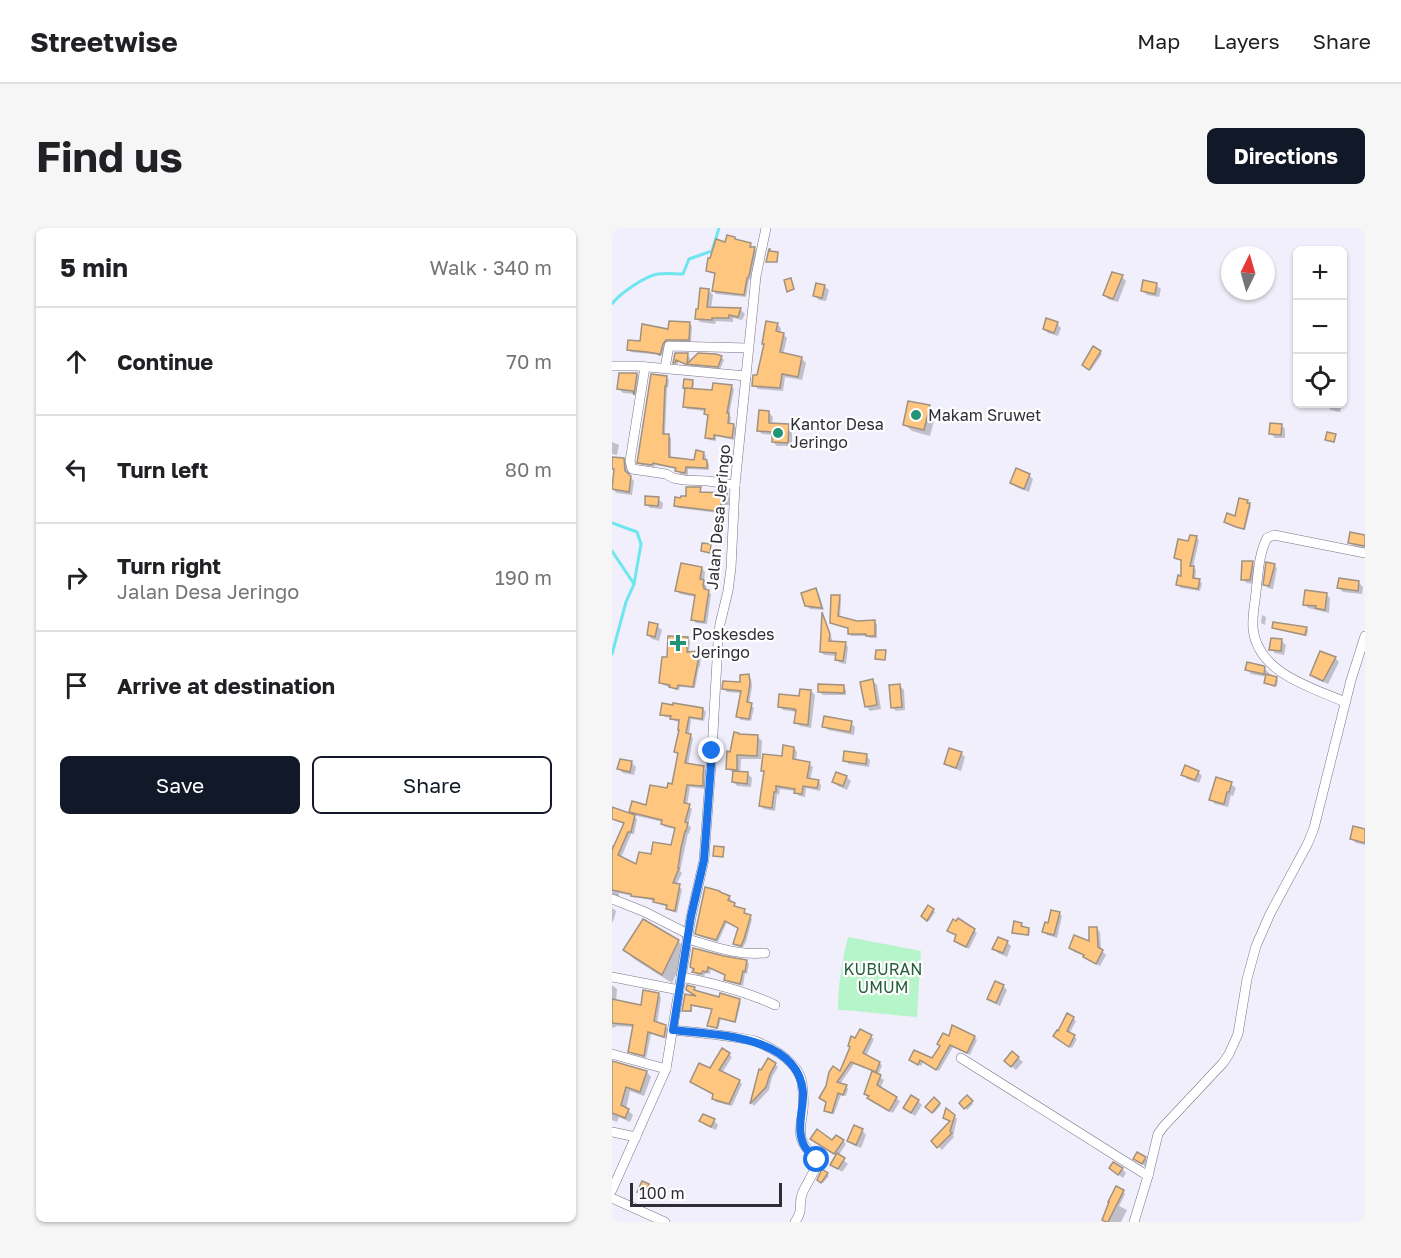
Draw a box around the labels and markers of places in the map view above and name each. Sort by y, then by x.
place label: Makam Sruwet [928,405,1042,425]
marker: Makam Sruwet [909,408,923,422]
place label: Kantor Desa Jeringo [790,414,884,452]
marker: Kantor Desa Jeringo [771,426,785,440]
place label: Poskesdes Jeringo [692,624,774,662]
marker: Poskesdes Jeringo [669,634,687,652]

